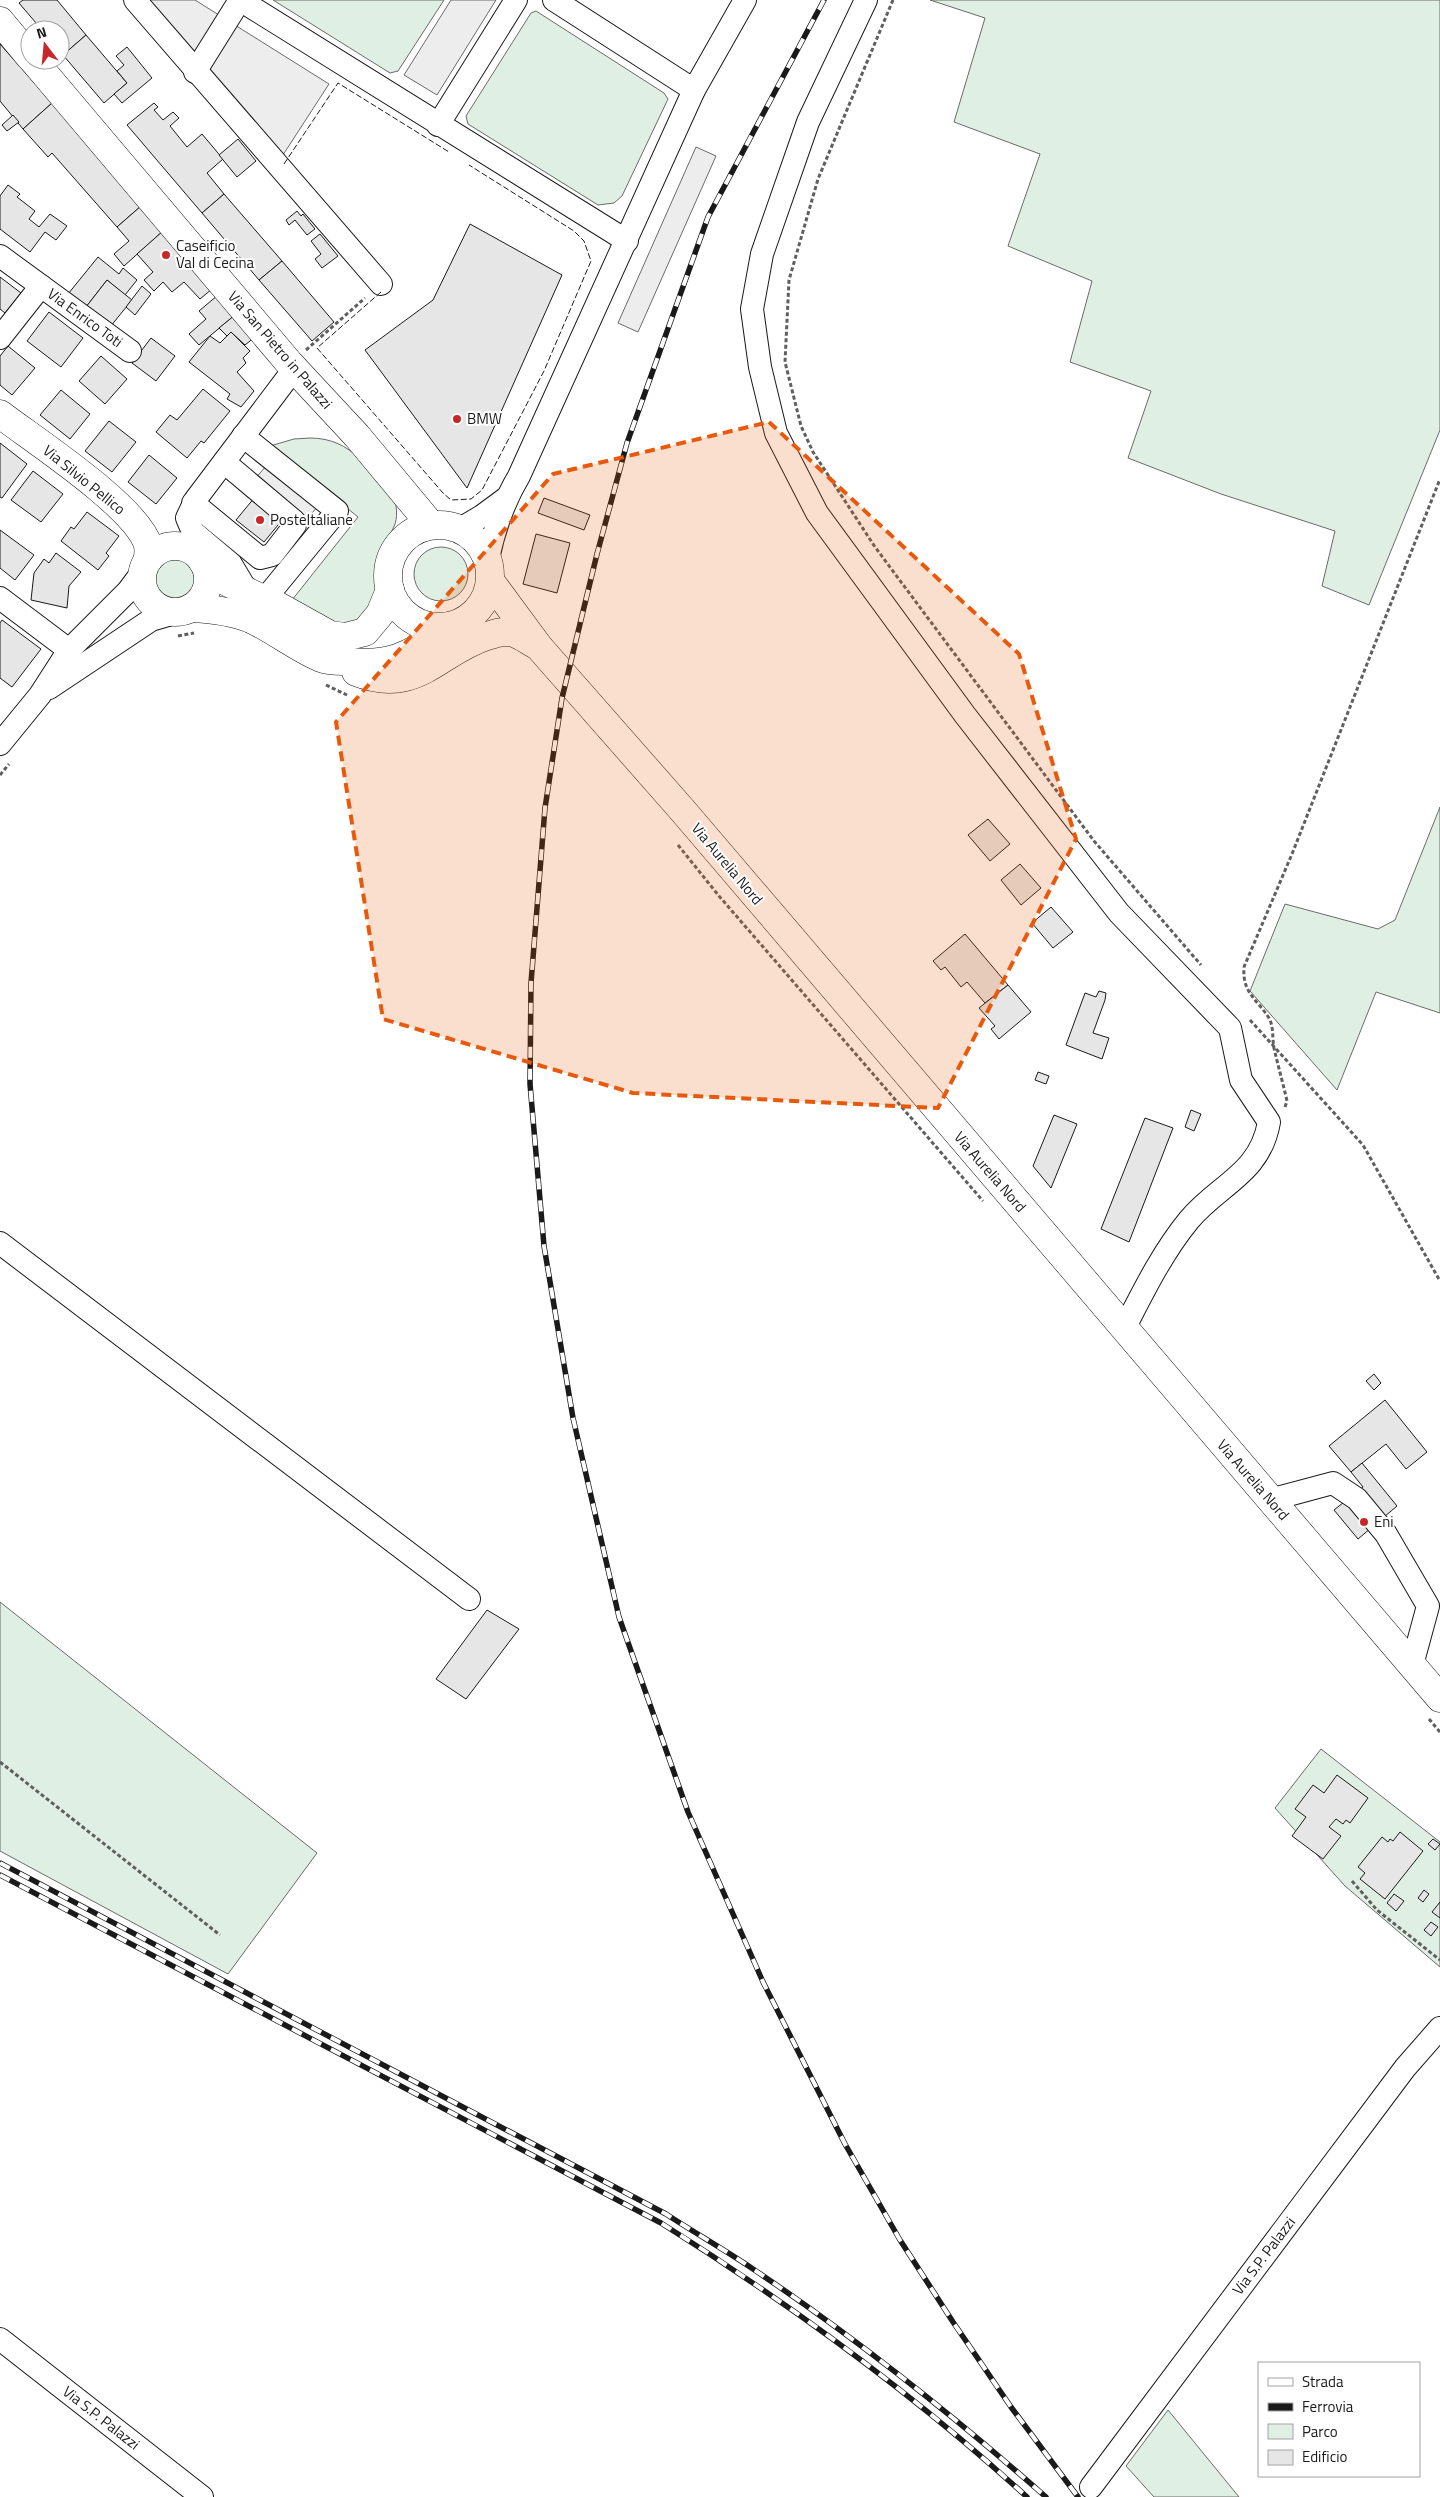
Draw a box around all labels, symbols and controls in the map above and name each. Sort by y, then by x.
north arrow [20,20,70,70]
text: N [34,21,49,43]
place label: Caseificio Val di Cecina [176,234,255,274]
marker: Caseificio Val di Cecina [160,249,172,261]
street label: Via Enrico Toti [43,282,128,353]
street label: Via San Pietro in Palazzi [223,286,338,414]
place label: BMW [467,407,502,430]
marker: BMW [451,413,463,425]
street label: Via Silvio Pellico [38,439,131,520]
place label: PosteItaliane [270,508,353,531]
marker: PosteItaliane [254,514,266,526]
street label: Via Aurelia Nord [686,818,769,910]
street label: Via Aurelia Nord [949,1126,1032,1217]
street label: Via Aurelia Nord [1212,1434,1295,1525]
place label: Eni [1374,1510,1394,1533]
marker: Eni [1358,1516,1370,1528]
street label: Via S.P. Palazzi [1227,2212,1301,2300]
legend [1258,2362,1420,2477]
text: Strada [1302,2370,1344,2393]
street label: Via S.P. Palazzi [58,2380,145,2455]
text: Ferrovia [1302,2395,1354,2418]
text: Parco [1302,2420,1338,2443]
text: Edificio [1302,2445,1347,2468]

